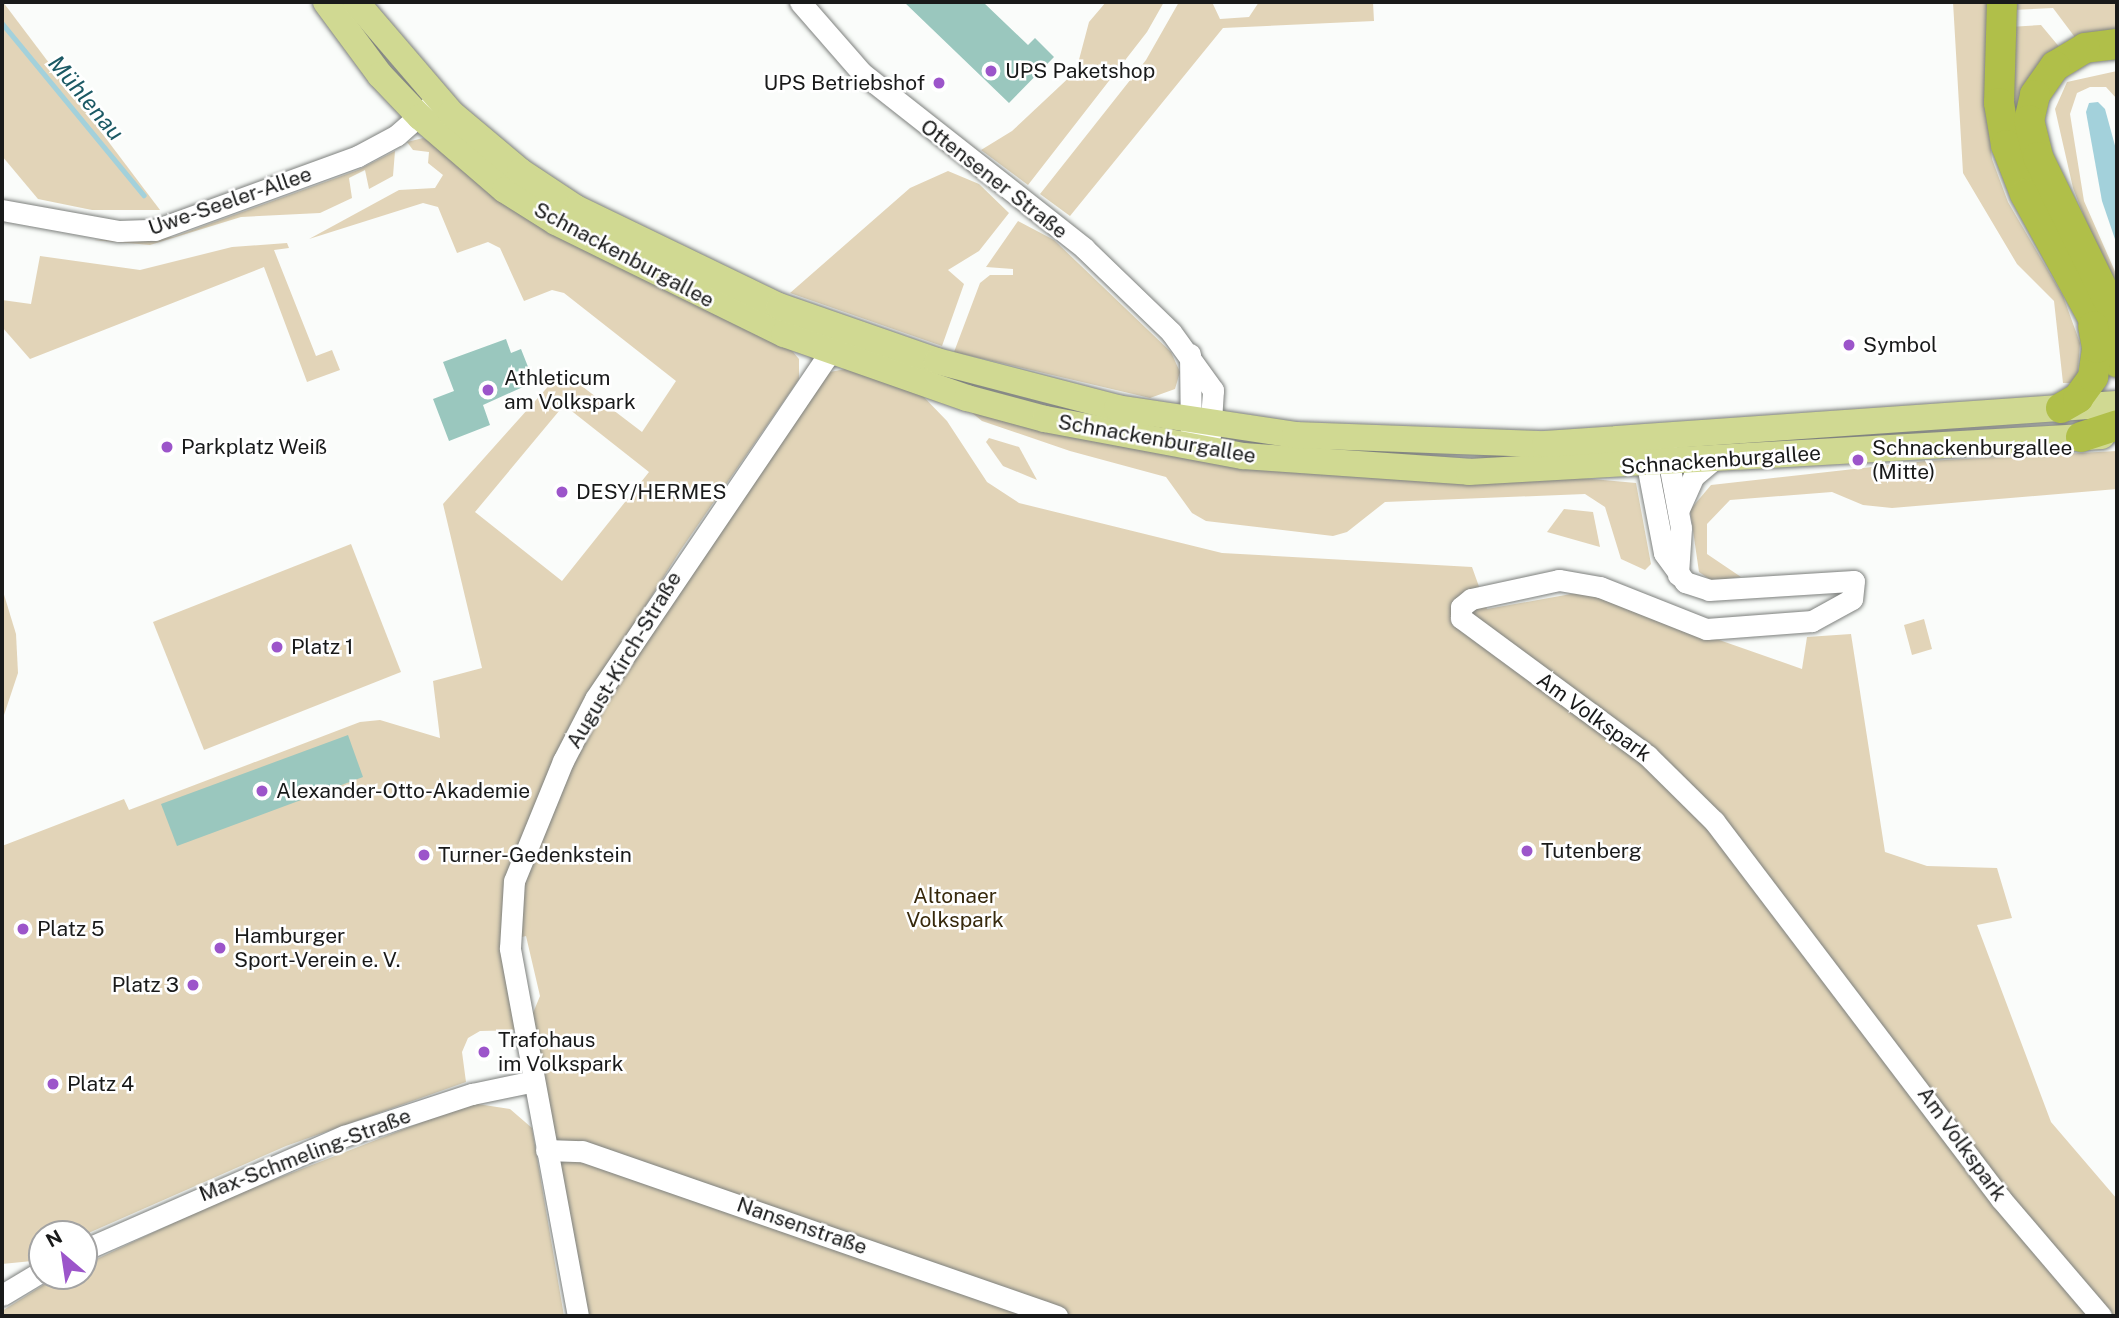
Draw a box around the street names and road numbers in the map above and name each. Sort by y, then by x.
street label: Ottensener Straße [915,114,1073,244]
street label: Uwe-Seeler-Allee [145,161,315,241]
street label: Schnackenburgallee [530,197,718,313]
street label: Schnackenburgallee [1056,409,1258,469]
street label: Schnackenburgallee [1620,440,1822,480]
street label: August-Kirch-Straße [561,567,687,753]
street label: Am Volkspark [1532,667,1656,767]
street label: Am Volkspark [1912,1082,2012,1206]
street label: Max-Schmeling-Straße [196,1103,414,1207]
street label: Nansenstraße [734,1192,870,1260]

